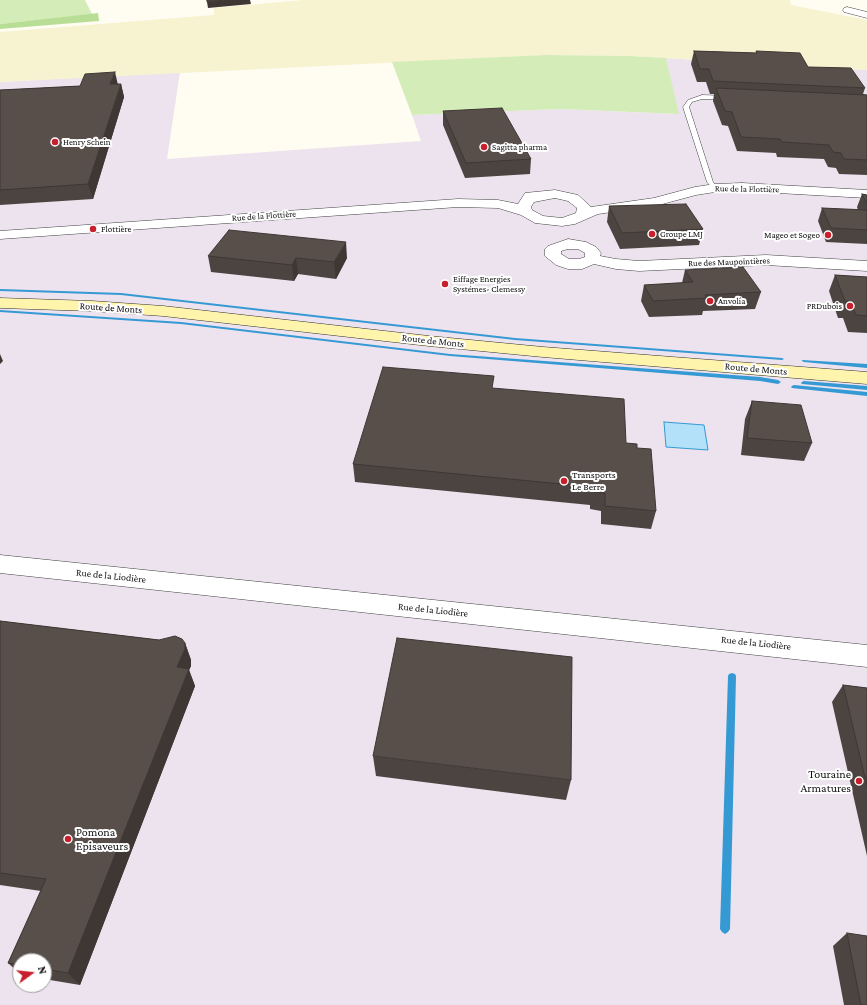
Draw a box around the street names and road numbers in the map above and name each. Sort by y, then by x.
street label: Rue de la Flottière [715,183,779,195]
street label: Rue de la Flottière [232,208,296,224]
street label: Rue des Maupointières [688,255,770,269]
street label: Route de Monts [79,300,143,316]
street label: Route de Monts [401,332,465,350]
street label: Route de Monts [724,360,788,378]
street label: Rue de la Liodière [75,566,147,586]
street label: Rue de la Liodière [397,600,469,620]
street label: Rue de la Liodière [720,633,792,653]

